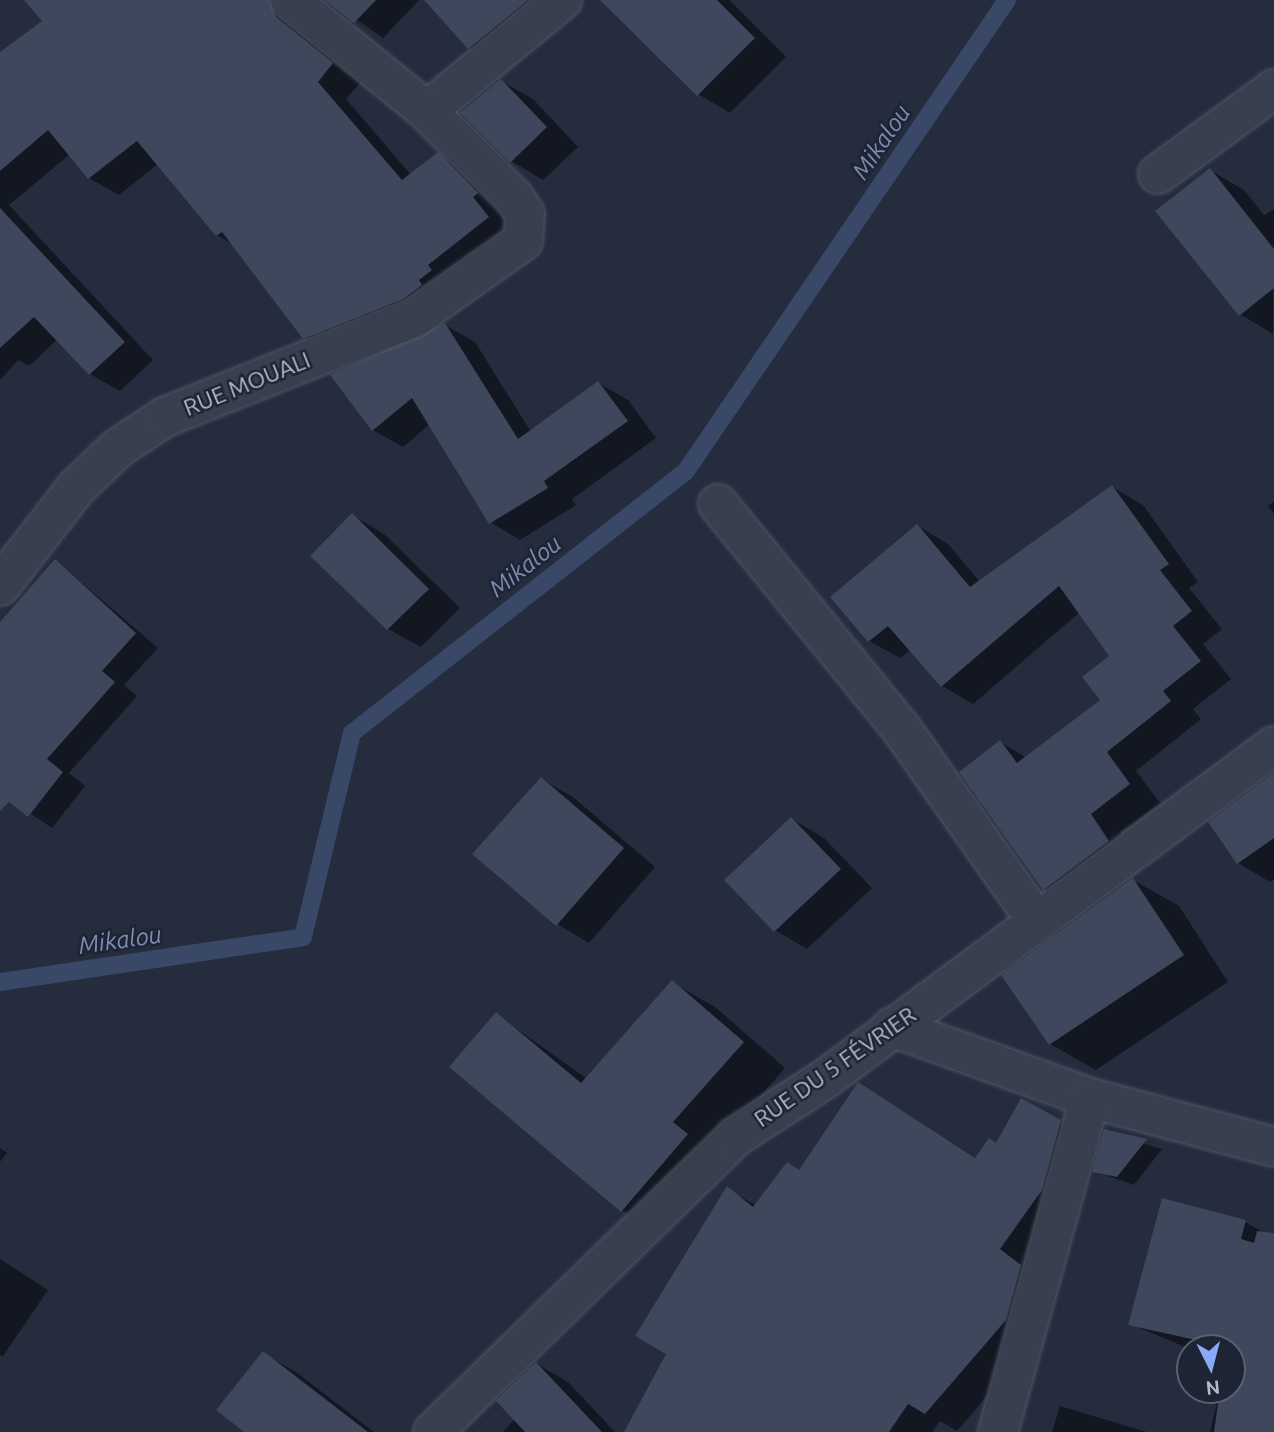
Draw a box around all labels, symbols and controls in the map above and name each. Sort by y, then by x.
water label: Mikalou [846,99,916,185]
street label: RUE MOUALI [180,346,314,422]
water label: Mikalou [483,529,567,603]
water label: Mikalou [77,920,163,960]
street label: RUE DU 5 FÉVRIER [749,1001,921,1133]
north arrow [1176,1334,1246,1404]
text: N [1205,1376,1221,1400]

